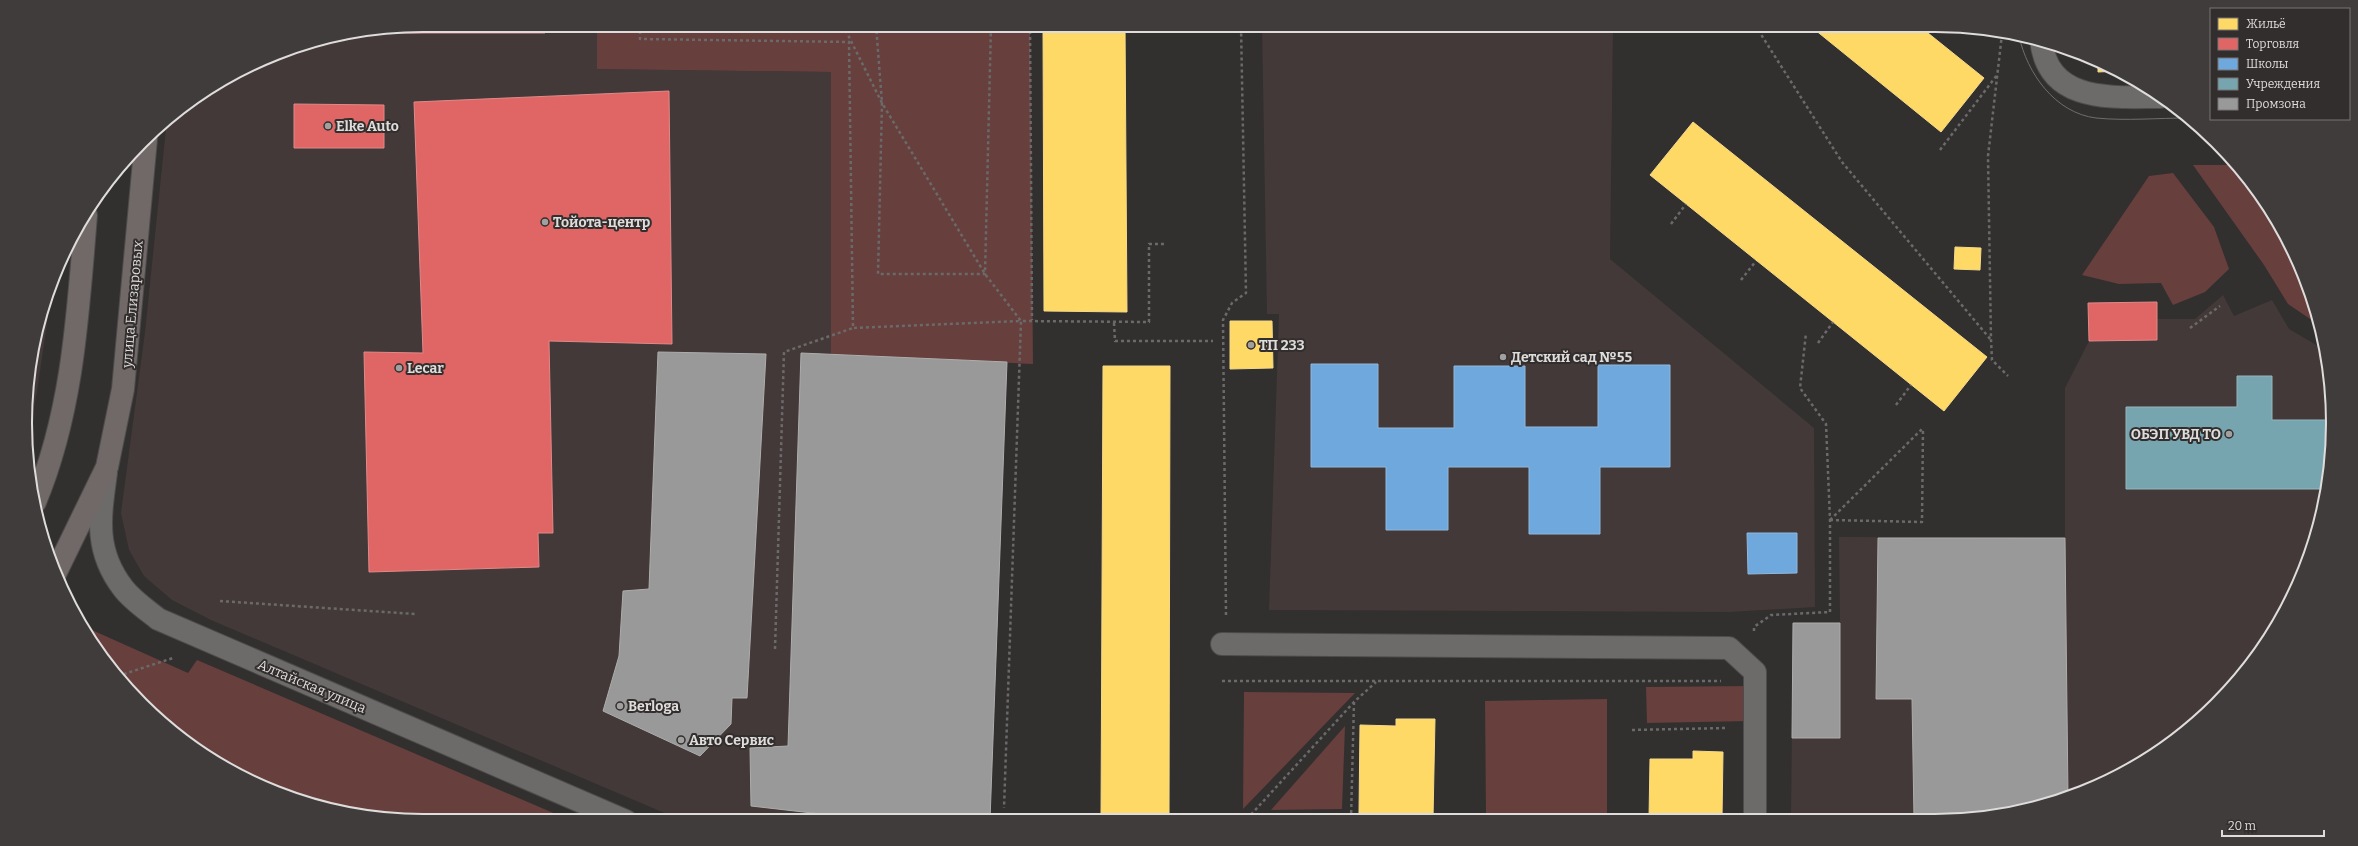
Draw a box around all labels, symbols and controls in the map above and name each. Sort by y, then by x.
legend [2210,8,2350,120]
text: Жильё [2246,17,2286,31]
text: Торговля [2246,37,2300,51]
text: Школы [2246,57,2289,71]
text: Учреждения [2246,77,2321,91]
text: Промзона [2246,97,2306,111]
place label: Elke Auto [336,118,399,135]
marker: Elke Auto [323,121,333,131]
place label: Тойота-центр [553,214,651,231]
marker: Тойота-центр [540,217,550,227]
street label: улица Елизаровых [118,239,147,370]
place label: ТП 233 [1259,337,1304,354]
marker: ТП 233 [1246,340,1256,350]
place label: Детский сад №55 [1511,349,1632,366]
marker: Детский сад №55 [1498,352,1508,362]
place label: Lecar [407,360,444,377]
marker: Lecar [394,363,404,373]
place label: ОБЭП УВД ТО [2131,426,2221,443]
marker: ОБЭП УВД ТО [2224,429,2234,439]
street label: Алтайская улица [255,656,369,717]
place label: Berloga [628,698,679,715]
marker: Berloga [615,701,625,711]
place label: Авто Сервис [689,732,774,749]
marker: Авто Сервис [676,735,686,745]
scale bar [2222,812,2324,838]
text: 20 m [2228,819,2257,833]

